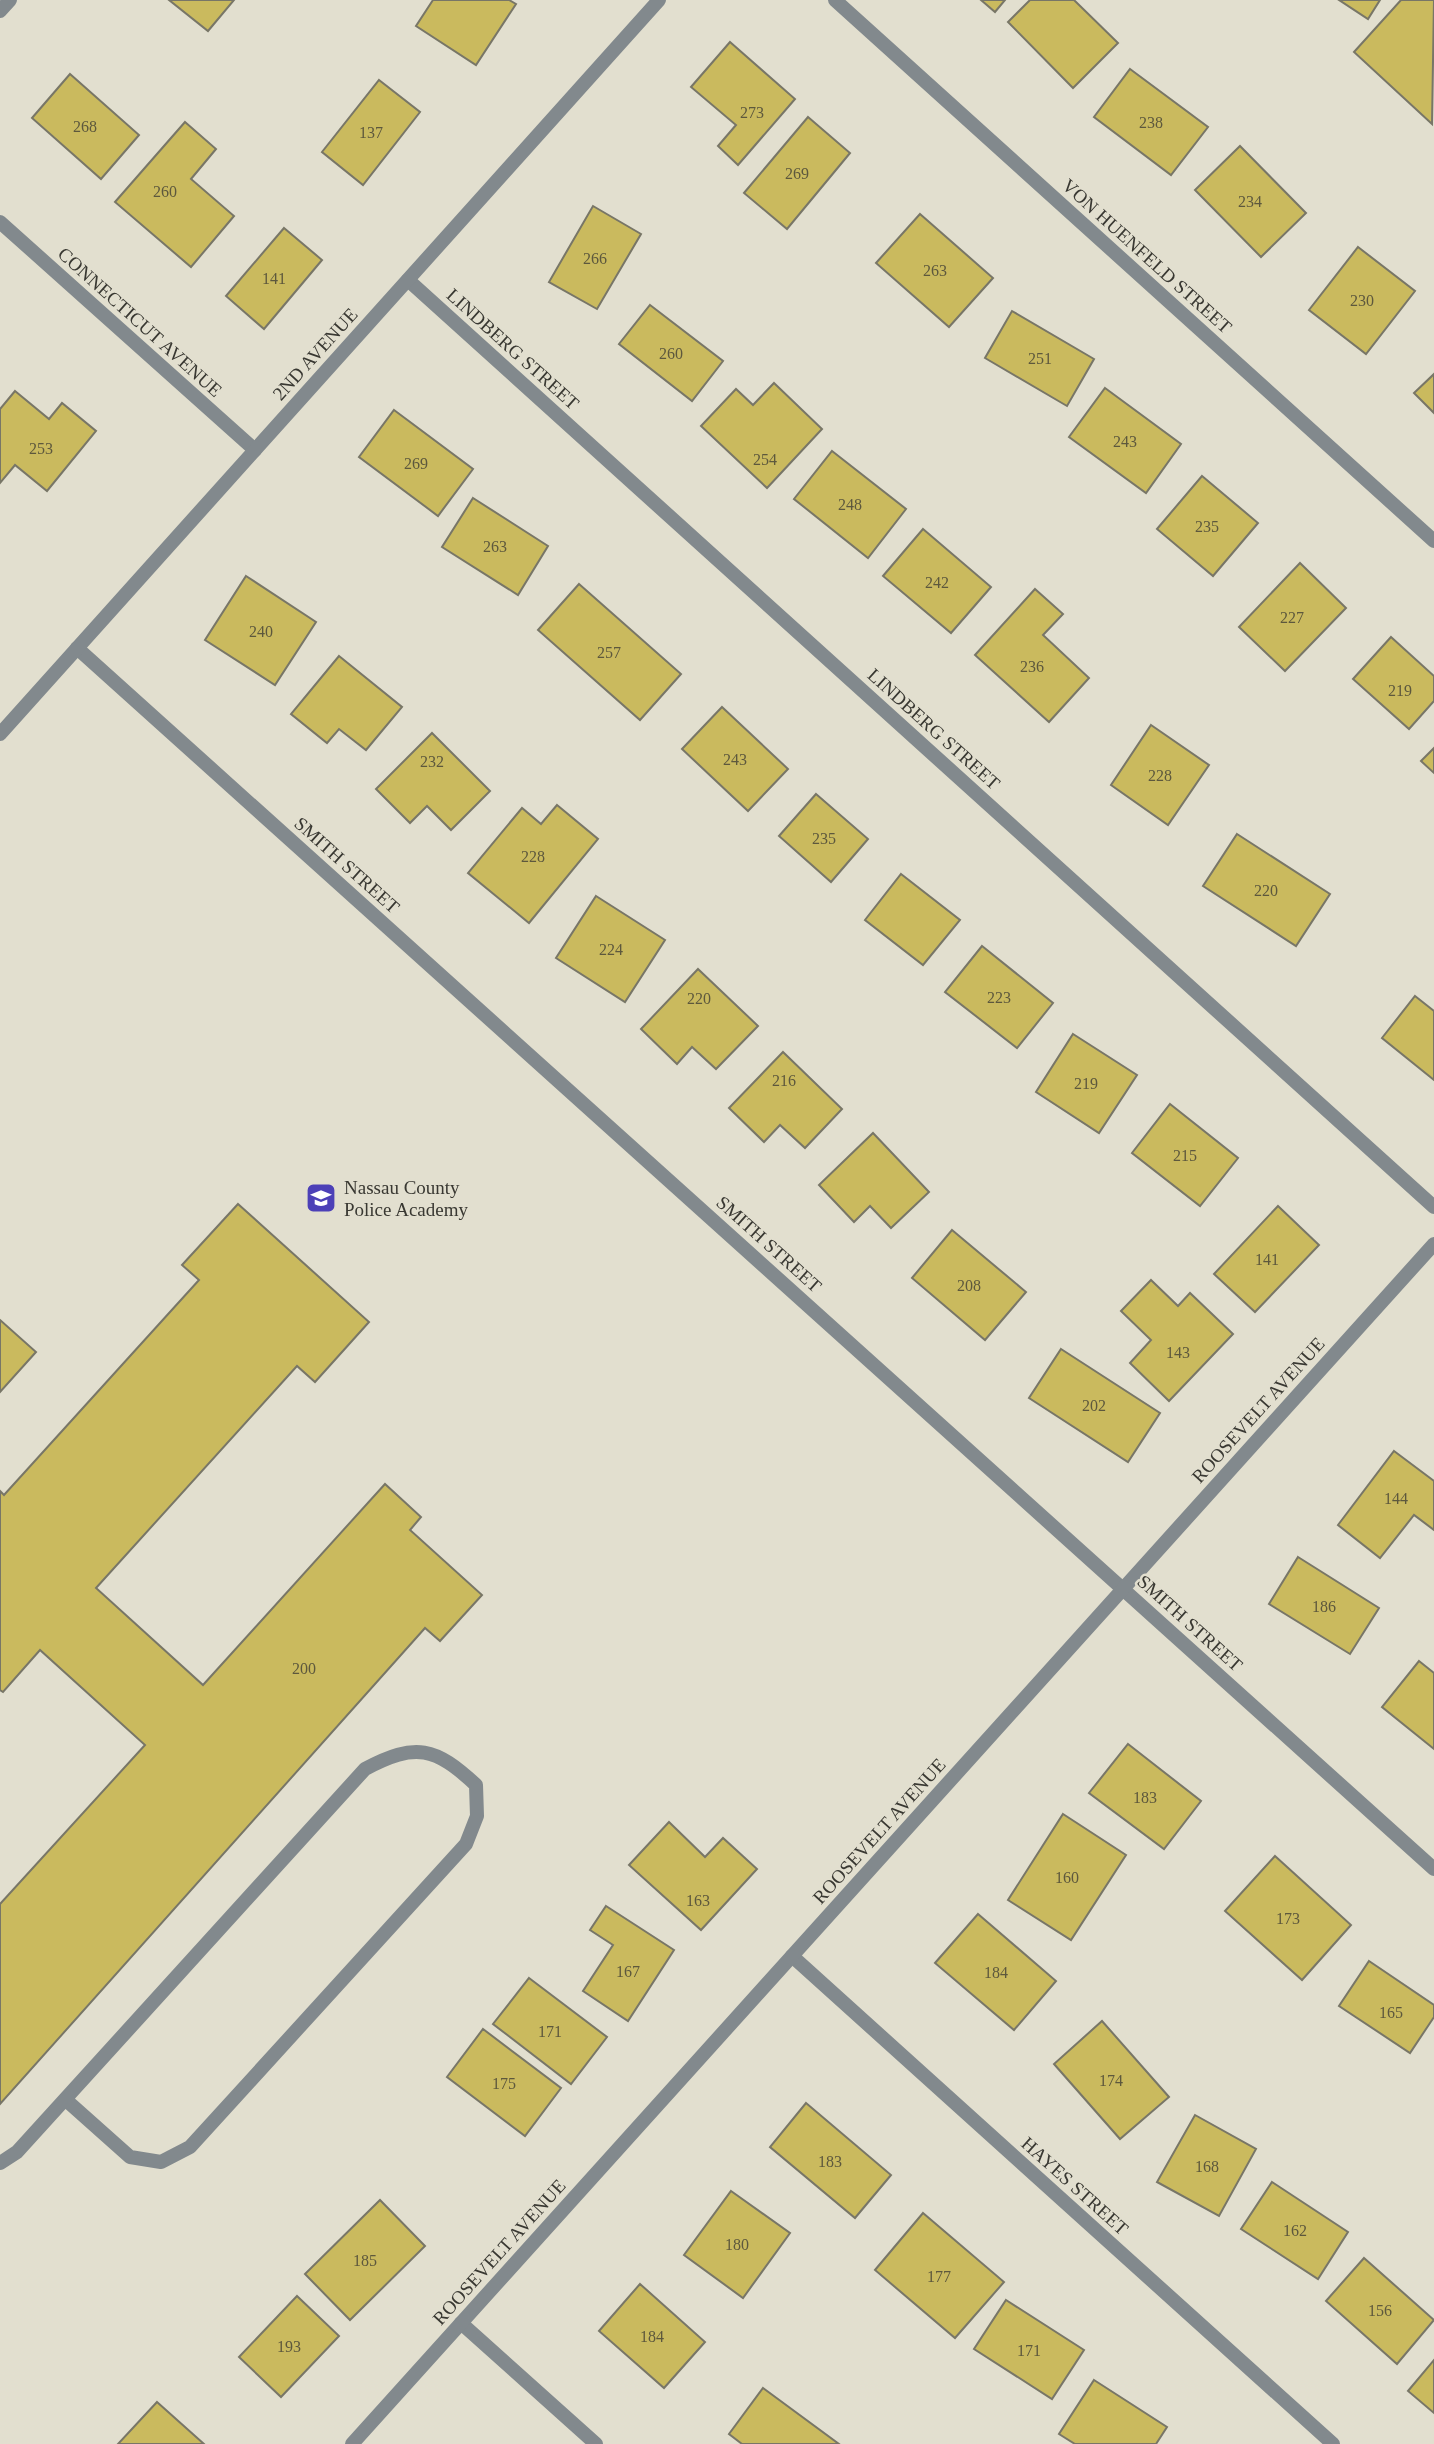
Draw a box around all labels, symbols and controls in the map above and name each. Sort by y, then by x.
house number: 273 [740,104,764,121]
house number: 238 [1139,114,1163,131]
house number: 268 [73,118,97,135]
house number: 137 [359,124,383,141]
house number: 269 [785,165,809,182]
street label: VON HUENFELD STREET [1058,174,1236,338]
house number: 260 [153,183,177,200]
house number: 234 [1238,193,1262,210]
street label: CONNECTICUT AVENUE [54,243,226,401]
house number: 266 [583,250,607,267]
house number: 263 [923,262,947,279]
house number: 141 [262,270,286,287]
street label: LINDBERG STREET [443,284,584,414]
house number: 230 [1350,292,1374,309]
street label: 2ND AVENUE [268,304,362,404]
house number: 260 [659,345,683,362]
house number: 251 [1028,350,1052,367]
house number: 243 [1113,433,1137,450]
house number: 253 [29,440,53,457]
house number: 254 [753,451,777,468]
house number: 269 [404,455,428,472]
house number: 248 [838,496,862,513]
house number: 235 [1195,518,1219,535]
house number: 263 [483,538,507,555]
house number: 242 [925,574,949,591]
house number: 227 [1280,609,1304,626]
house number: 240 [249,623,273,640]
house number: 257 [597,644,621,661]
house number: 236 [1020,658,1044,675]
street label: LINDBERG STREET [864,664,1005,794]
house number: 219 [1388,682,1412,699]
house number: 243 [723,751,747,768]
house number: 232 [420,753,444,770]
house number: 228 [1148,767,1172,784]
street label: SMITH STREET [290,813,404,918]
house number: 235 [812,830,836,847]
house number: 228 [521,848,545,865]
house number: 220 [1254,882,1278,899]
house number: 224 [599,941,623,958]
house number: 223 [987,989,1011,1006]
house number: 220 [687,990,711,1007]
house number: 216 [772,1072,796,1089]
house number: 219 [1074,1075,1098,1092]
house number: 215 [1173,1147,1197,1164]
place label: Nassau County Police Academy [344,1177,468,1220]
school or university icon: Nassau County Police Academy [304,1181,338,1215]
street label: SMITH STREET [712,1192,826,1297]
house number: 141 [1255,1251,1279,1268]
house number: 208 [957,1277,981,1294]
street label: ROOSEVELT AVENUE [1187,1333,1329,1487]
house number: 143 [1166,1344,1190,1361]
house number: 202 [1082,1397,1106,1414]
house number: 144 [1384,1490,1408,1507]
street label: SMITH STREET [1133,1571,1247,1676]
house number: 186 [1312,1598,1336,1615]
house number: 200 [292,1660,316,1677]
street label: ROOSEVELT AVENUE [808,1754,950,1908]
house number: 183 [1133,1789,1157,1806]
house number: 160 [1055,1869,1079,1886]
house number: 163 [686,1892,710,1909]
house number: 173 [1276,1910,1300,1927]
house number: 167 [616,1963,640,1980]
house number: 184 [984,1964,1008,1981]
house number: 165 [1379,2004,1403,2021]
house number: 171 [538,2023,562,2040]
house number: 174 [1099,2072,1123,2089]
house number: 175 [492,2075,516,2092]
street label: HAYES STREET [1017,2133,1133,2240]
house number: 183 [818,2153,842,2170]
house number: 168 [1195,2158,1219,2175]
street label: ROOSEVELT AVENUE [428,2175,570,2329]
house number: 162 [1283,2222,1307,2239]
house number: 180 [725,2236,749,2253]
house number: 185 [353,2252,377,2269]
house number: 177 [927,2268,951,2285]
house number: 156 [1368,2302,1392,2319]
house number: 184 [640,2328,664,2345]
house number: 193 [277,2338,301,2355]
house number: 171 [1017,2342,1041,2359]

